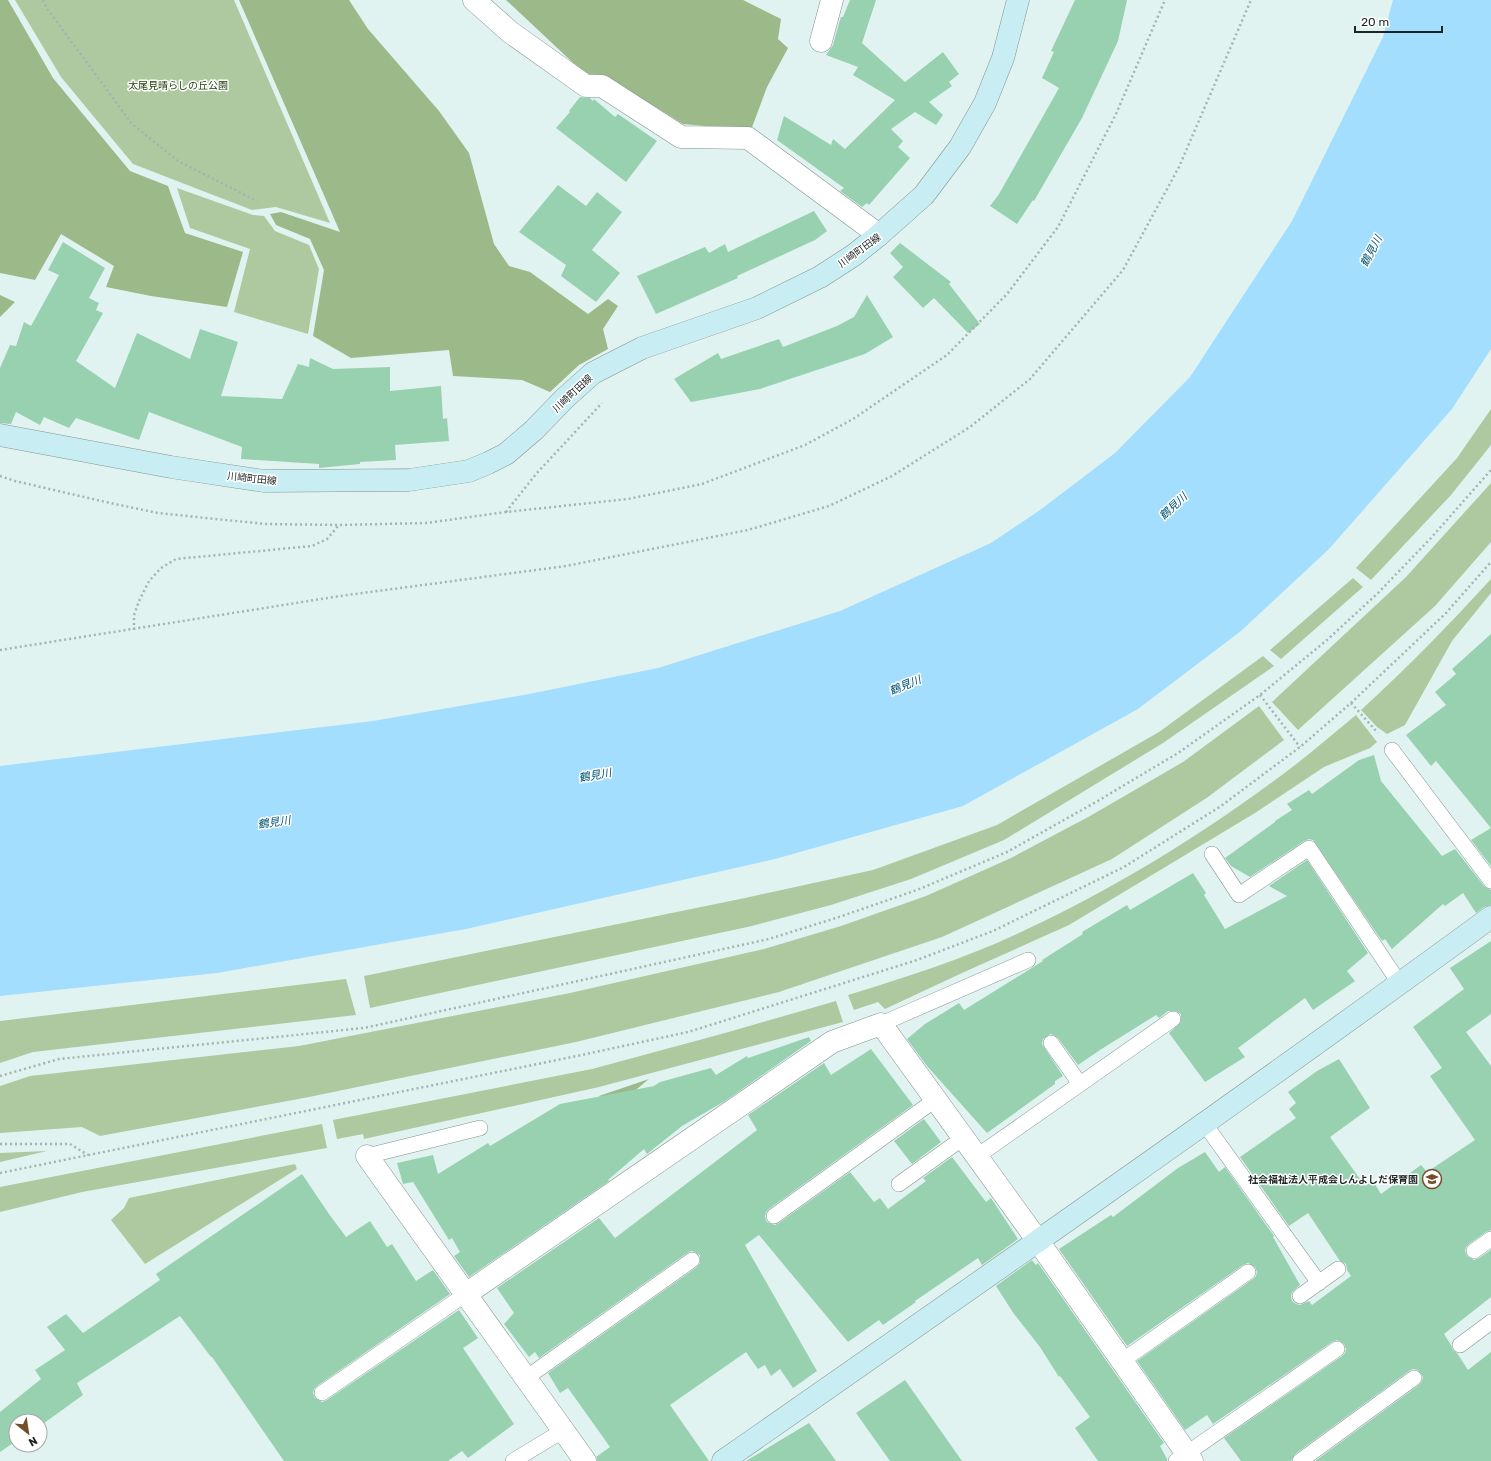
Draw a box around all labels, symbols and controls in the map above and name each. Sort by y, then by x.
scale bar [1355,8,1442,34]
text: 20 m [1361,15,1389,29]
park label: 太尾見晴らしの丘公園 [128,80,228,92]
street label: 川崎町田線 [836,231,883,270]
water label: 鶴見川 [1358,233,1385,269]
street label: 川崎町田線 [550,372,595,415]
street label: 川崎町田線 [226,470,277,488]
water label: 鶴見川 [1157,490,1191,522]
water label: 鶴見川 [887,673,924,698]
water label: 鶴見川 [578,766,613,785]
water label: 鶴見川 [257,814,292,831]
school or university icon: 社会福祉法人平成会しんよしだ保育園 [1421,1168,1443,1190]
place label: 社会福祉法人平成会しんよしだ保育園 [1248,1174,1418,1186]
north arrow [8,1413,48,1453]
text: N [26,1434,39,1449]

